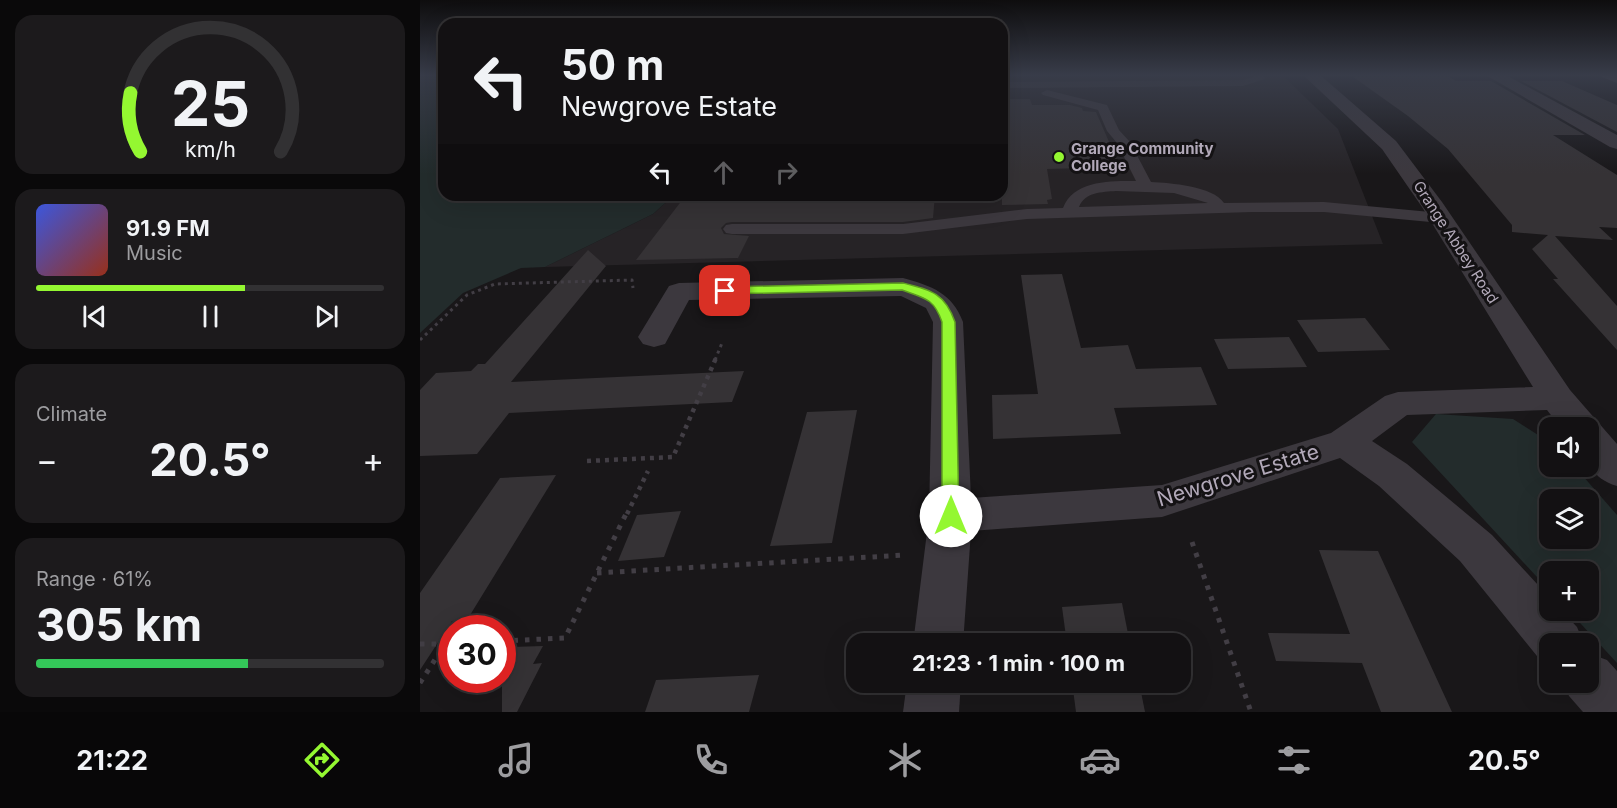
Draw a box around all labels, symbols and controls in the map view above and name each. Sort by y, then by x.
text: 50 m [561,39,664,90]
icon: left [462,42,540,120]
text: 25 [170,66,250,141]
text: Newgrove Estate [561,90,777,123]
text: km/h [185,136,235,162]
place label: Grange Community College [1071,139,1213,175]
marker: Grange Community College [1052,150,1066,164]
icon: left [644,156,677,189]
icon: ahead [707,156,740,189]
icon: right [770,156,803,189]
street label: Grange Abbey Road [1409,177,1503,307]
text: 91.9 FM [126,215,210,241]
text: Music [126,241,183,265]
pin [699,265,750,316]
icon: arrive [708,274,741,307]
icon: previous [78,300,111,333]
icon: pause [194,300,227,333]
icon: next [310,300,343,333]
text: Climate [36,402,107,426]
map controls [1539,417,1599,693]
button: sound [1539,417,1599,477]
text: 20.5° [149,432,271,487]
street label: Newgrove Estate [1154,438,1322,512]
text: − [36,440,58,480]
text: + [362,440,384,480]
position arrow [919,484,983,548]
button: layers [1539,489,1599,549]
button: + [1539,561,1599,621]
text: Range · 61% [36,567,153,591]
text: 305 km [36,597,202,652]
speed limit sign: 30 [438,615,516,693]
button: − [1539,633,1599,693]
text: 21:23 · 1 min · 100 m [912,650,1125,676]
icon: directions [301,739,343,781]
icon: music [495,739,537,781]
icon: phone [690,739,732,781]
icon: climate [884,739,926,781]
icon: car [1079,739,1121,781]
icon: filters [1273,739,1315,781]
text: 21:22 [76,744,148,777]
text: 20.5° [1468,744,1541,777]

